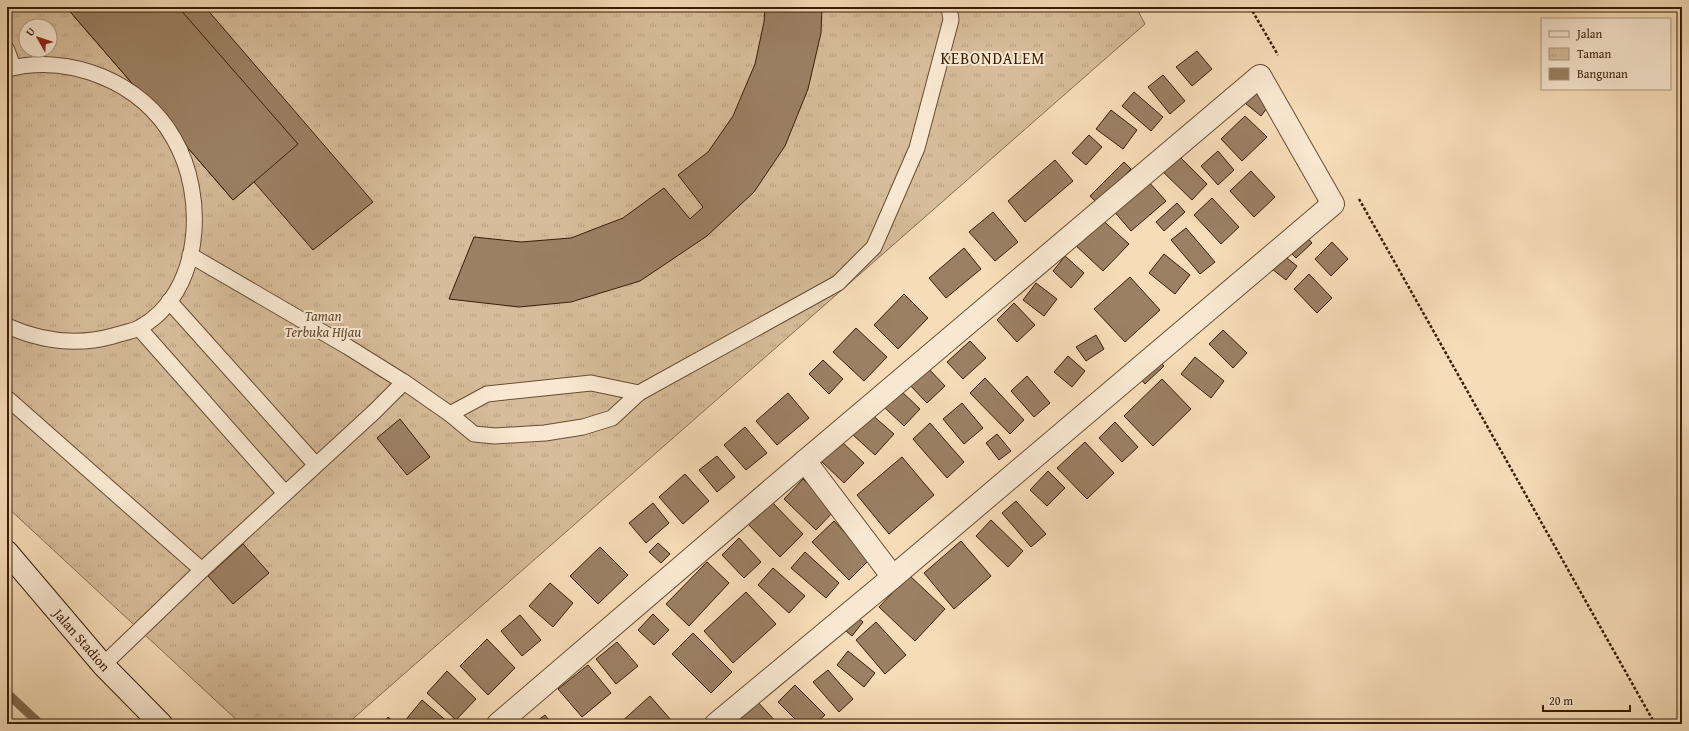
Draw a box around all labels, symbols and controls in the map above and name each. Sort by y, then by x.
north arrow [18,18,58,58]
legend [1541,18,1671,90]
text: U [22,23,39,40]
text: Jalan [1575,25,1602,42]
text: Taman [1577,45,1611,62]
district label: KEBONDALEM [941,46,1045,70]
text: Bangunan [1577,65,1628,82]
park label: Taman Terbuka Hijau [285,306,361,342]
street label: Jalan Stadion [48,603,115,676]
scale bar [1543,687,1630,713]
text: 20 m [1549,692,1573,709]

